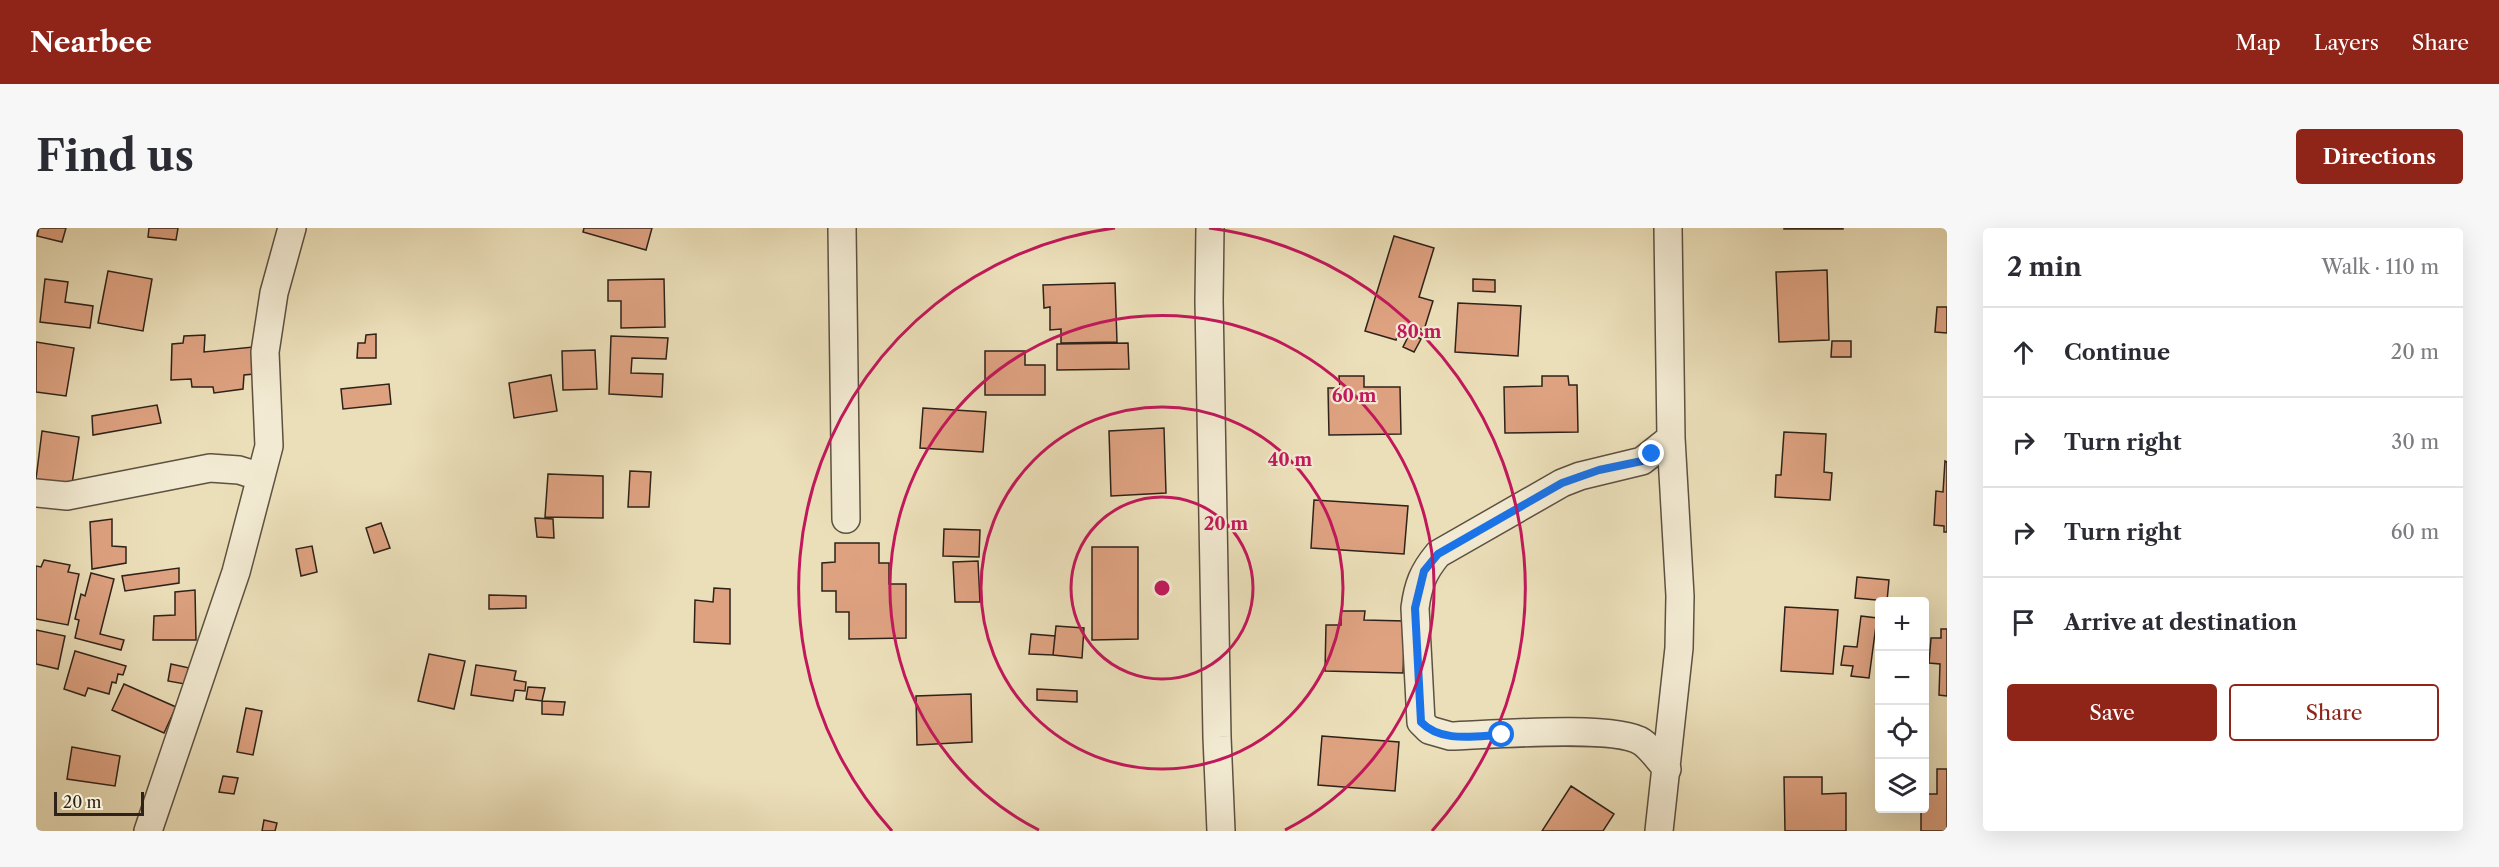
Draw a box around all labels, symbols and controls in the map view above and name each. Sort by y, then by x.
text: Nearbee [30,25,152,59]
text: Map [2236,30,2281,55]
text: Layers [2314,30,2379,55]
text: Share [2412,30,2469,55]
button: Directions [2296,129,2463,184]
text: Find us [36,130,194,182]
text: 2 min [2007,251,2082,283]
text: Walk · 110 m [2322,255,2439,279]
text: 80 m [1396,321,1442,343]
icon: ahead [2007,336,2040,369]
text: Continue [2064,339,2170,366]
text: 20 m [2391,340,2439,364]
text: 60 m [1332,385,1376,407]
icon: right [2007,426,2040,459]
text: Turn right [2064,429,2182,456]
text: 30 m [2391,430,2439,454]
route end [1638,440,1664,466]
text: 40 m [1268,449,1312,471]
text: 20 m [1204,513,1248,535]
icon: right [2007,516,2040,549]
text: Turn right [2064,519,2182,546]
text: 60 m [2391,520,2439,544]
centre of rings [1152,578,1172,598]
map controls [1875,597,1929,813]
button: + [1875,597,1929,651]
icon: arrive [2007,606,2040,639]
text: Arrive at destination [2064,609,2297,636]
button: − [1875,651,1929,705]
button: Save [2007,684,2217,741]
button: Share [2229,684,2439,741]
button: locate [1875,705,1929,759]
route start [1488,721,1514,747]
button: layers [1875,759,1929,813]
scale bar [54,789,144,816]
text: 20 m [63,792,102,812]

